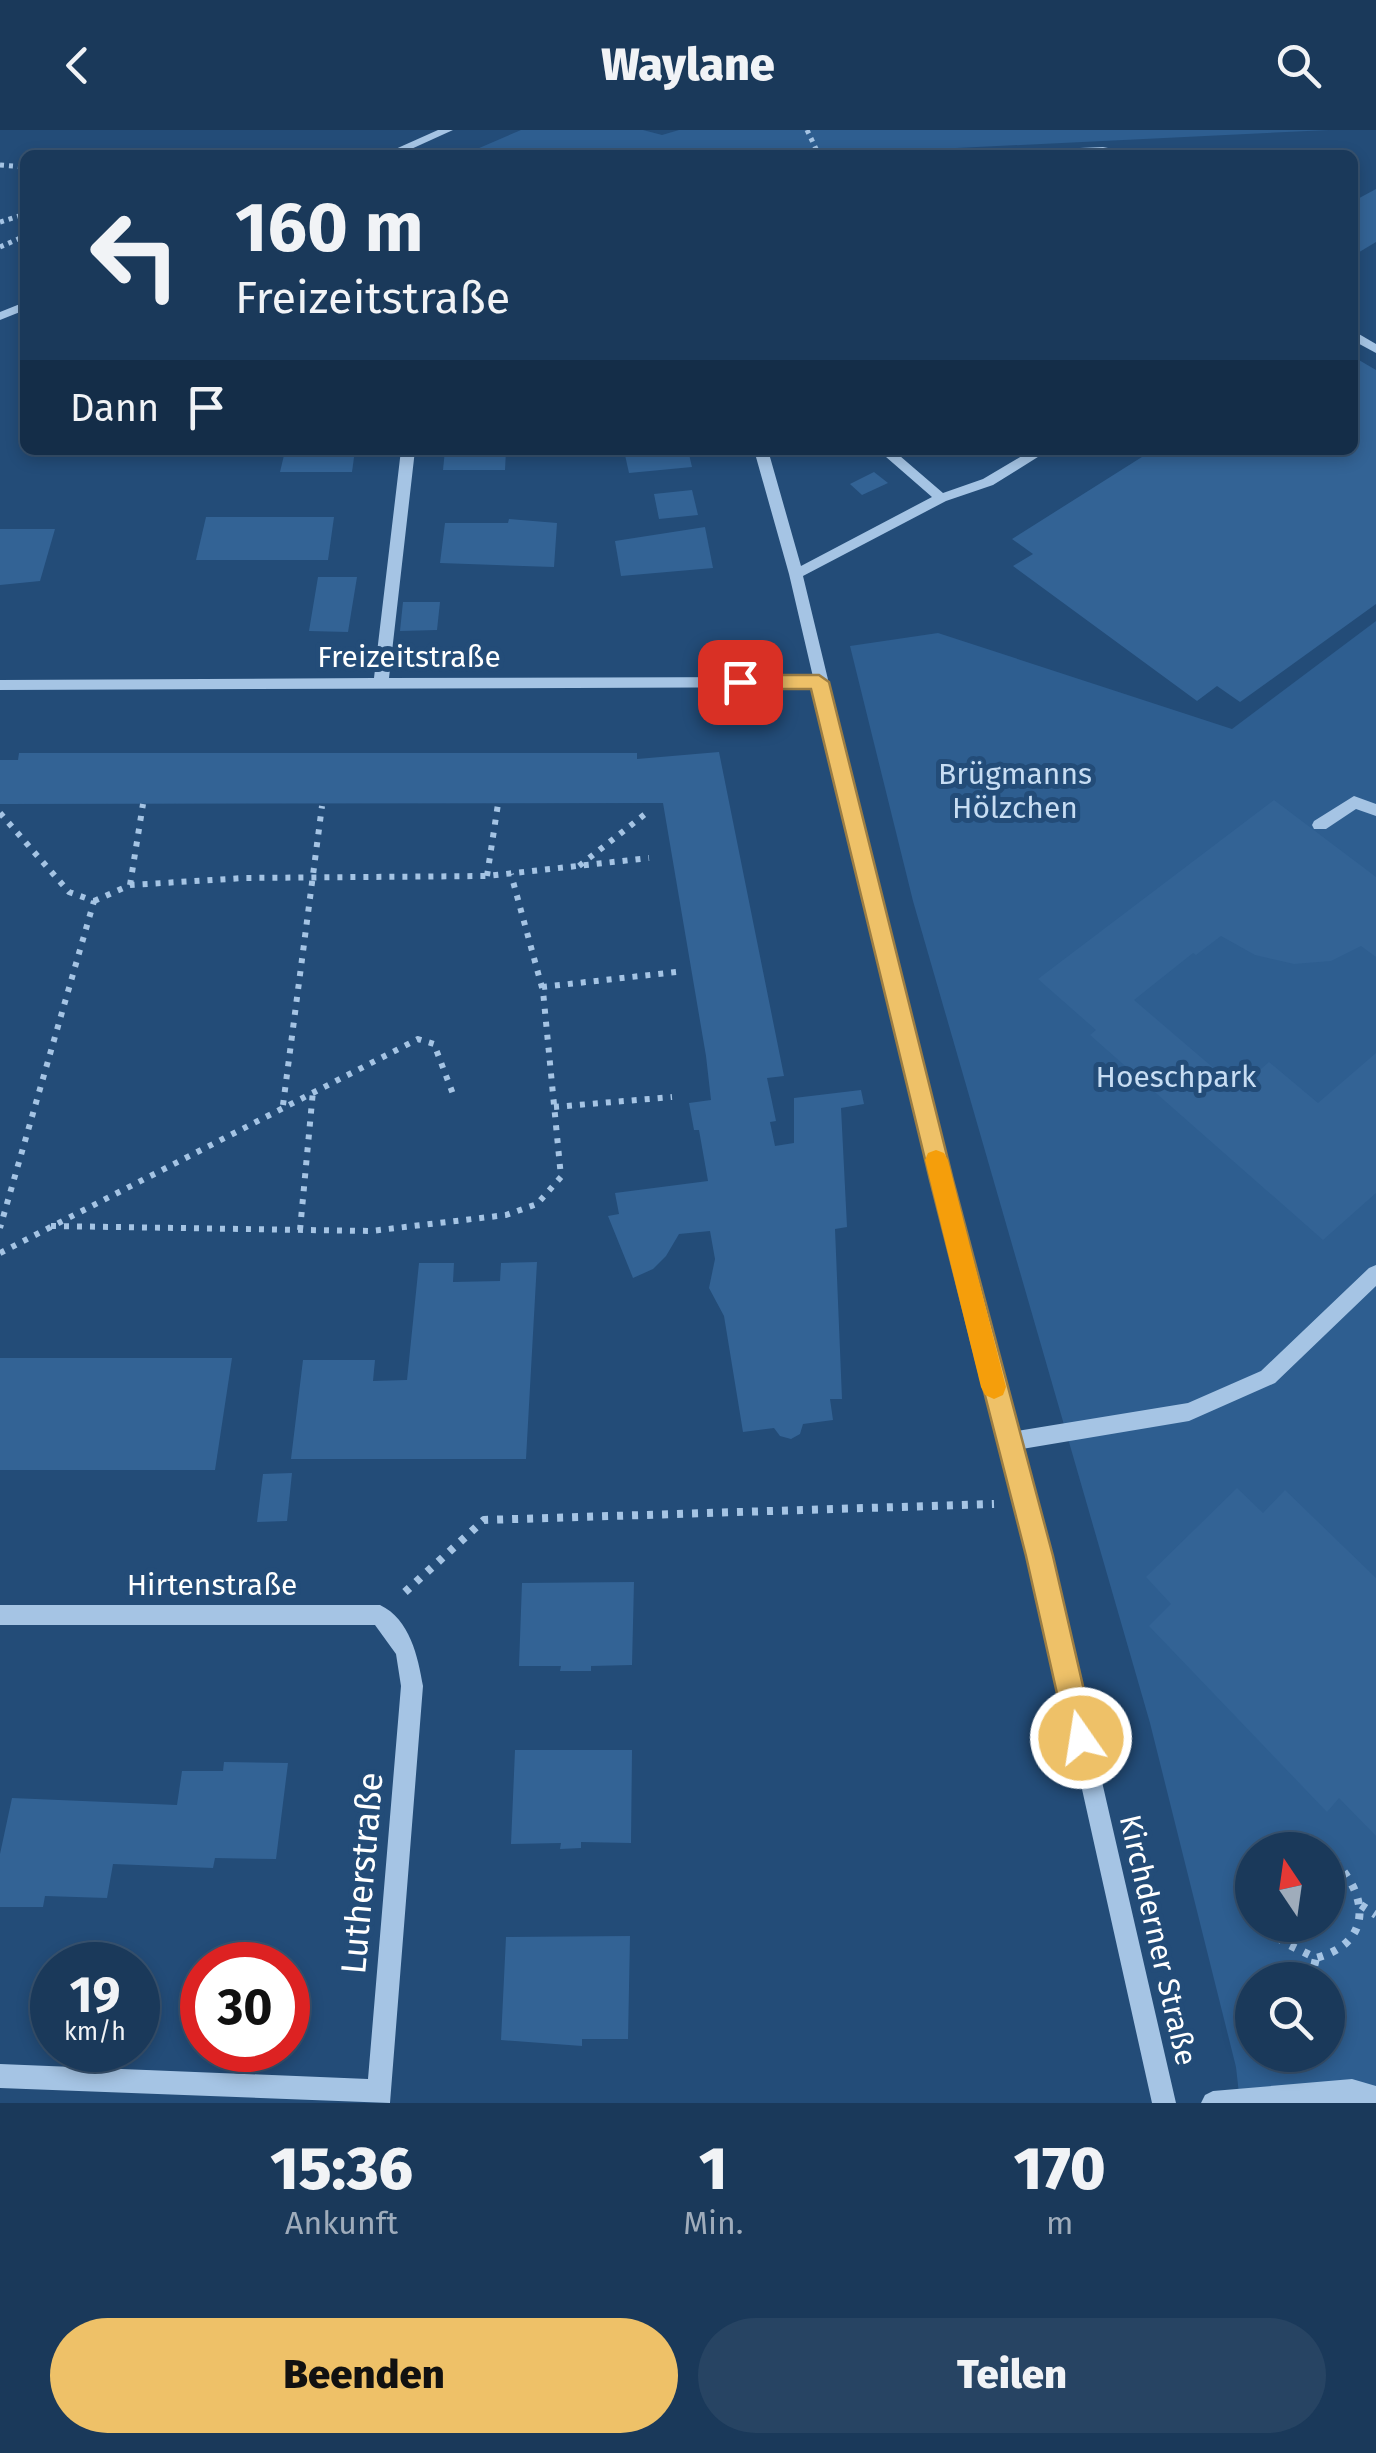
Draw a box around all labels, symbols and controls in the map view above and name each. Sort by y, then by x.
icon: back [50,38,105,93]
text: Waylane [601,38,775,92]
icon: search [1271,38,1326,93]
text: 160 m [235,186,424,270]
icon: left [70,190,200,320]
text: Freizeitstraße [235,271,510,325]
icon: arrive [179,380,234,435]
text: Dann [70,385,159,431]
street label: Freizeitstraße [317,639,501,675]
pin [698,640,783,725]
icon: arrive [713,655,768,710]
park label: Brügmanns Hölzchen [938,756,1092,826]
park label: Hoeschpark [1096,1059,1257,1095]
street label: Hirtenstraße [127,1567,297,1603]
position arrow [1029,1686,1133,1790]
street label: Lutherstraße [332,1770,392,1976]
street label: Kirchderner Straße [1112,1811,1204,2069]
north arrow [1235,1832,1345,1942]
map controls [1235,1832,1345,2072]
speed limit sign: 30 [180,1942,310,2072]
button: search [1235,1962,1345,2072]
text: 19 [69,1965,121,2025]
text: km/h [64,2017,126,2047]
text: 15:36 [270,2133,413,2205]
text: 1 [699,2133,728,2205]
text: 170 [1014,2133,1106,2205]
text: Ankunft [285,2204,398,2242]
text: Min. [683,2204,743,2242]
text: m [1046,2204,1073,2242]
button: Beenden [50,2318,678,2433]
button: Teilen [698,2318,1326,2433]

